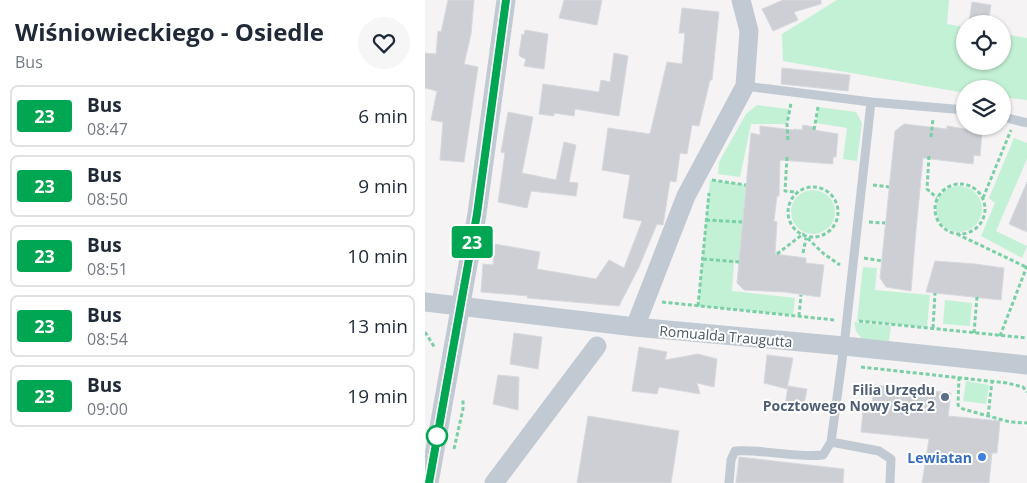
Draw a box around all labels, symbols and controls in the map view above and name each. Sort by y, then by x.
text: Wiśniowieckiego - Osiedle [15,15,324,48]
map controls [956,15,1011,135]
button: locate [956,15,1011,70]
button: heart [358,17,410,69]
text: Bus [15,51,43,73]
button: layers [956,80,1011,135]
text: Bus [87,92,122,118]
text: 6 min [358,103,408,129]
text: 23 [34,104,55,128]
text: 08:47 [87,118,128,140]
text: Bus [87,162,122,188]
text: 9 min [358,173,408,199]
text: 23 [34,174,55,198]
text: 08:50 [87,188,128,210]
line badge: 23 [449,226,495,258]
text: 23 [462,230,482,254]
text: Bus [87,232,122,258]
text: 10 min [347,243,408,269]
text: 23 [34,244,55,268]
text: 08:51 [87,258,128,280]
text: Bus [87,302,122,328]
text: 13 min [347,313,408,339]
text: 23 [34,314,55,338]
street label: Romualda Traugutta [659,321,793,351]
text: 08:54 [87,328,128,350]
text: Bus [87,372,122,398]
place label: Filia Urzędu Pocztowego Nowy Sącz 2 [763,380,935,415]
text: 19 min [347,383,408,409]
text: 23 [34,384,55,408]
marker: Filia Urzędu Pocztowego Nowy Sącz 2 [939,391,951,403]
text: 09:00 [87,398,128,420]
unlabelled marker [426,425,448,447]
place label: Lewiatan [907,448,972,467]
marker: Lewiatan [976,451,988,463]

